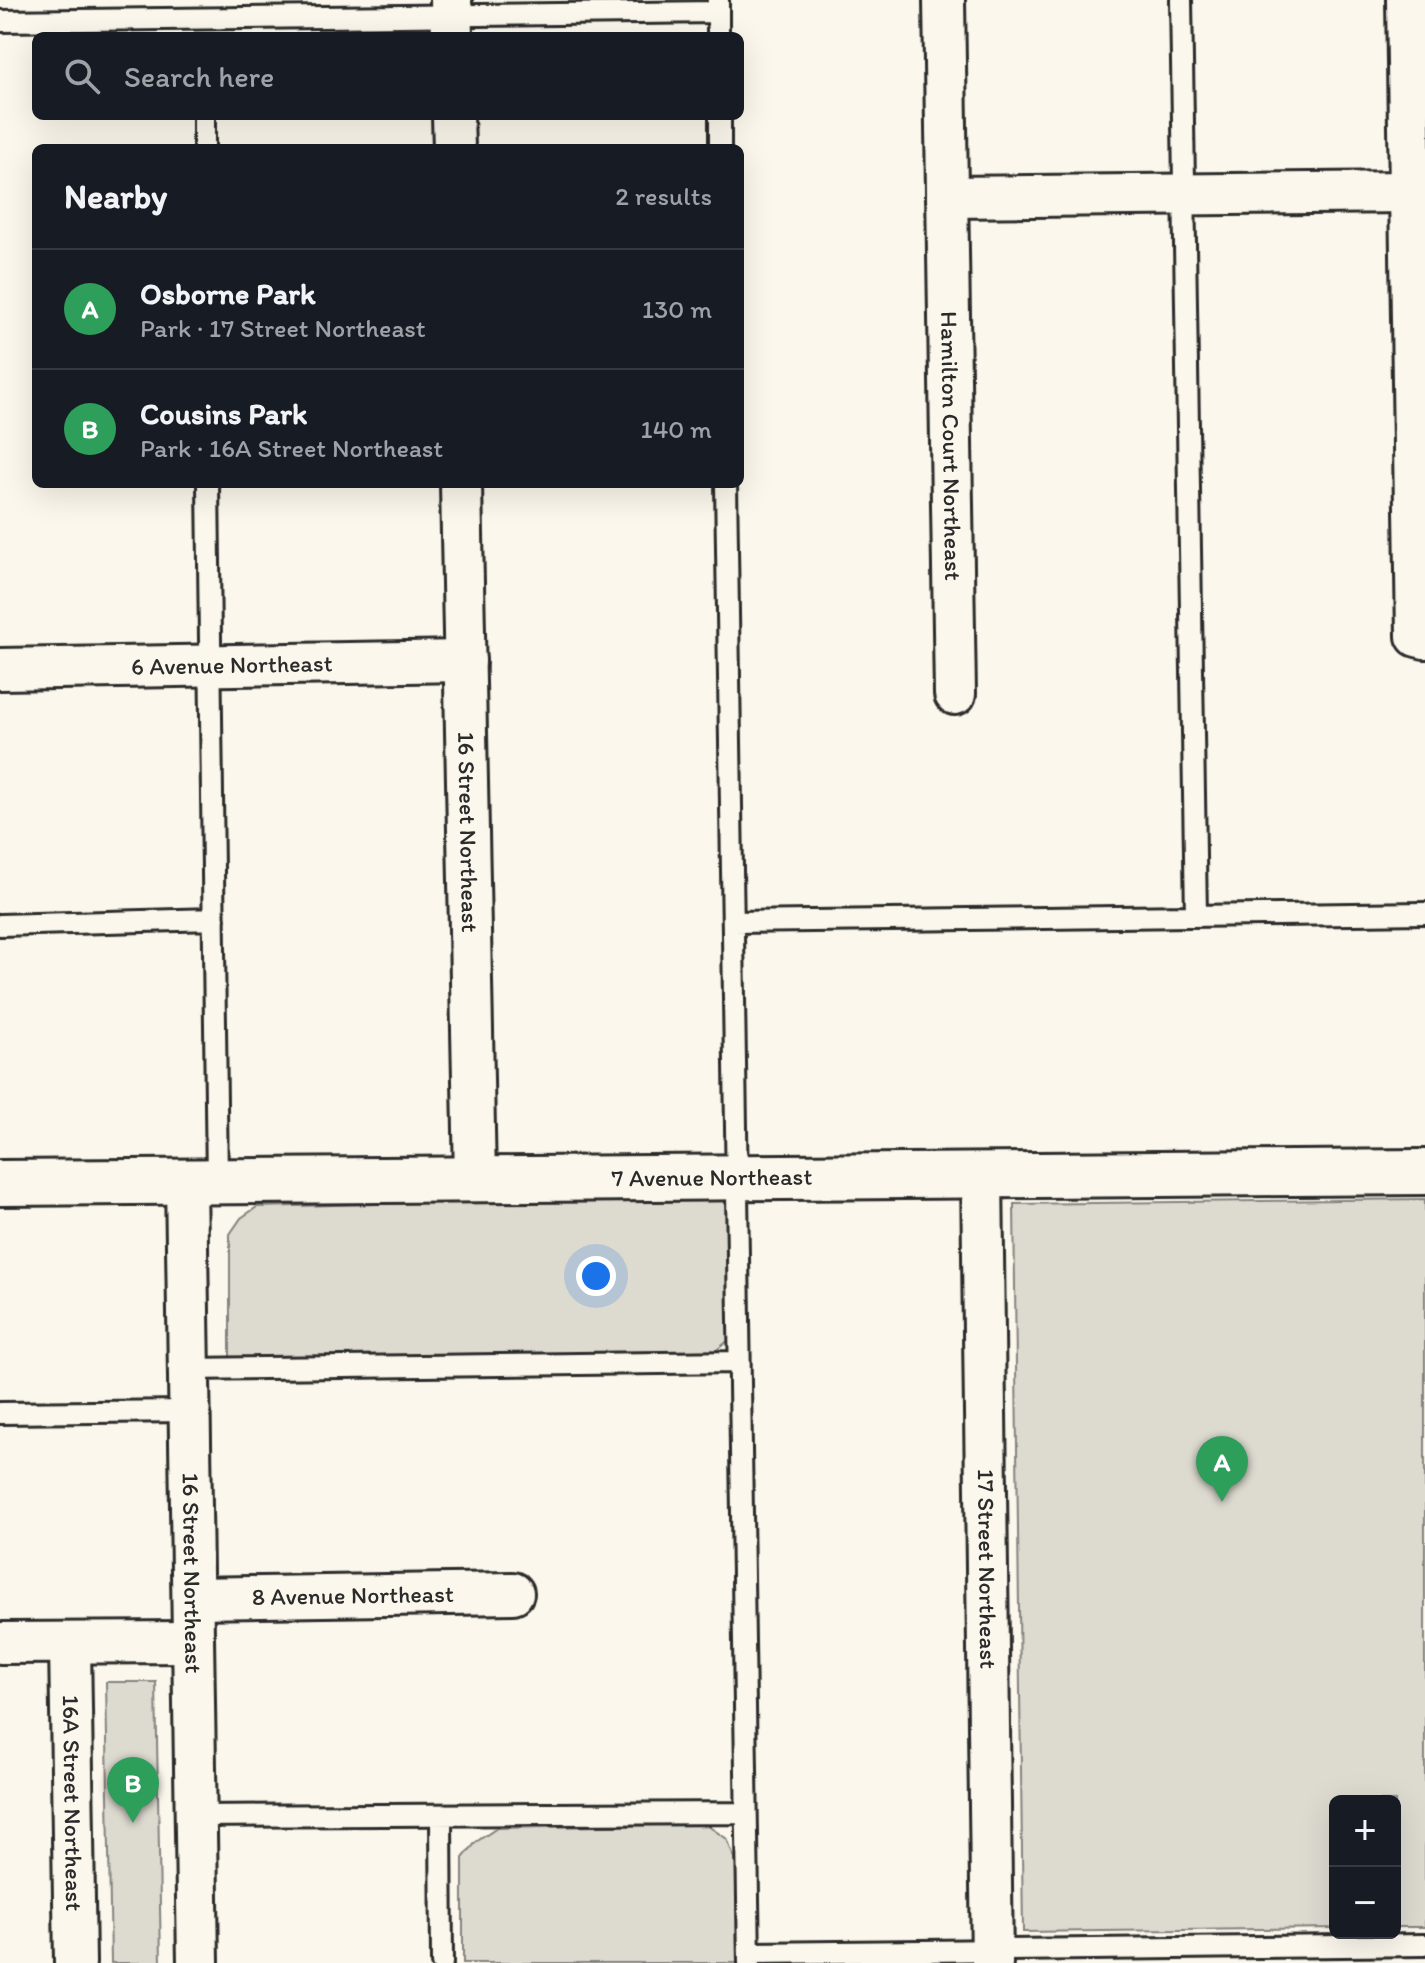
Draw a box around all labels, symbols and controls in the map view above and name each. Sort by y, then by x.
search box [32,32,744,120]
icon: search [60,54,104,98]
text: Search here [124,58,274,95]
text: Nearby [64,176,167,217]
text: 2 results [615,180,712,212]
text: Osborne Park [140,275,315,312]
text: A [82,293,98,325]
text: 130 m [642,293,712,325]
street label: Hamilton Court Northeast [935,311,968,581]
text: Park · 17 Street Northeast [140,312,426,344]
text: Cousins Park [140,395,307,432]
text: B [82,413,98,445]
text: 140 m [641,413,712,445]
text: Park · 16A Street Northeast [140,432,443,464]
street label: 6 Avenue Northeast [131,648,333,681]
street label: 16 Street Northeast [452,731,485,933]
street label: 7 Avenue Northeast [611,1162,813,1192]
your location [576,1256,616,1296]
pin: A [1196,1436,1248,1502]
street label: 17 Street Northeast [972,1469,1003,1669]
street label: 16 Street Northeast [176,1472,209,1674]
street label: 8 Avenue Northeast [252,1579,454,1611]
street label: 16A Street Northeast [57,1695,89,1911]
pin: B [107,1757,159,1823]
map controls [1329,1795,1401,1939]
button: + [1329,1795,1401,1867]
button: − [1329,1867,1401,1939]

